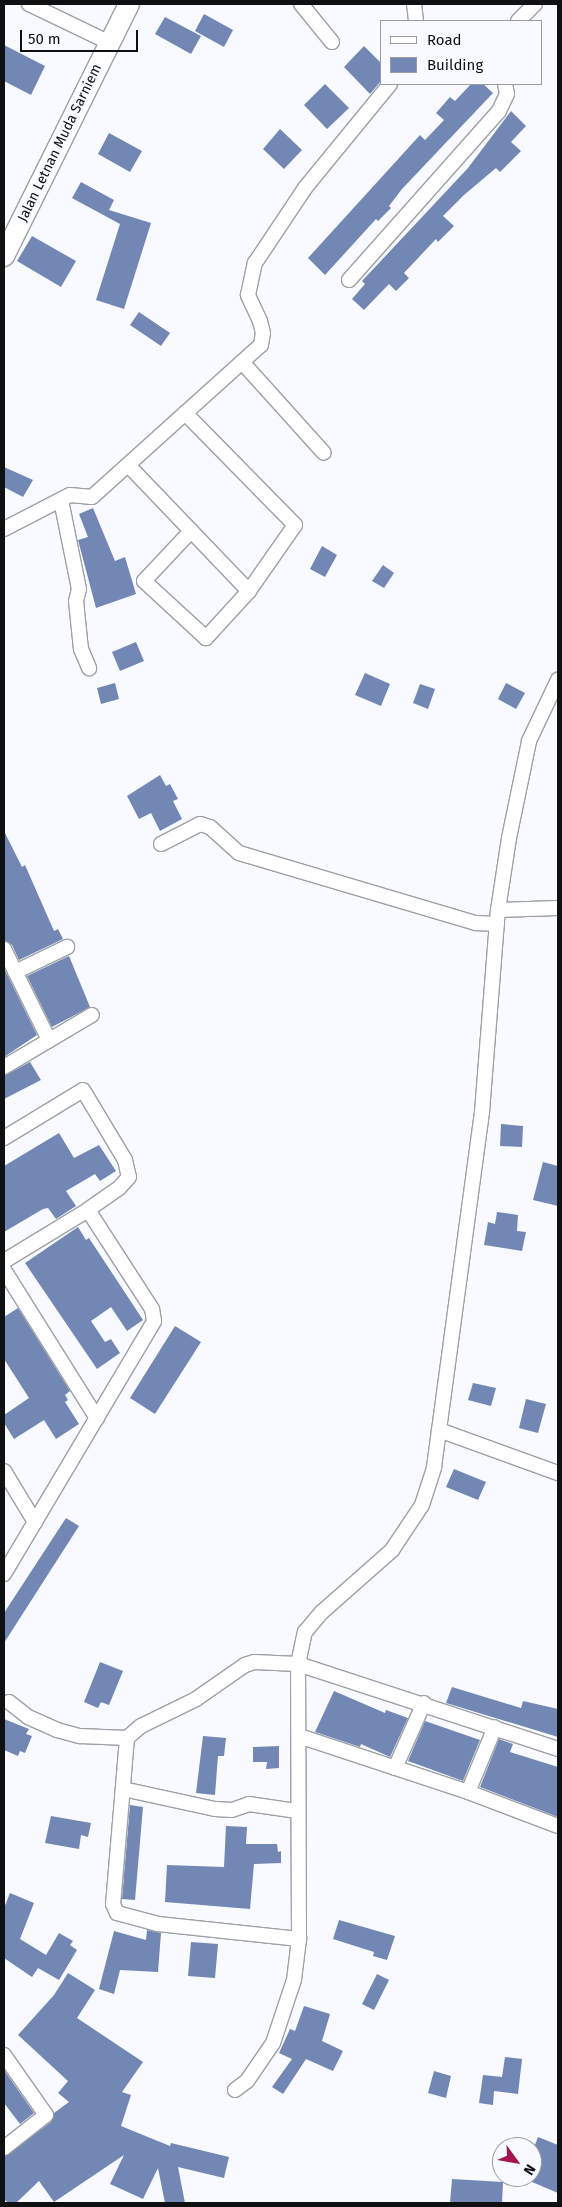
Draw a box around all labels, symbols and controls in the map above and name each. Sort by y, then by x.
scale bar [22,20,140,52]
legend [380,20,542,85]
text: 50 m [28,30,61,48]
text: Road [427,31,462,49]
text: Building [427,56,483,74]
street label: Jalan Letnan Muda Sarniem [14,61,106,225]
north arrow [492,2137,542,2187]
text: N [520,2161,539,2178]

